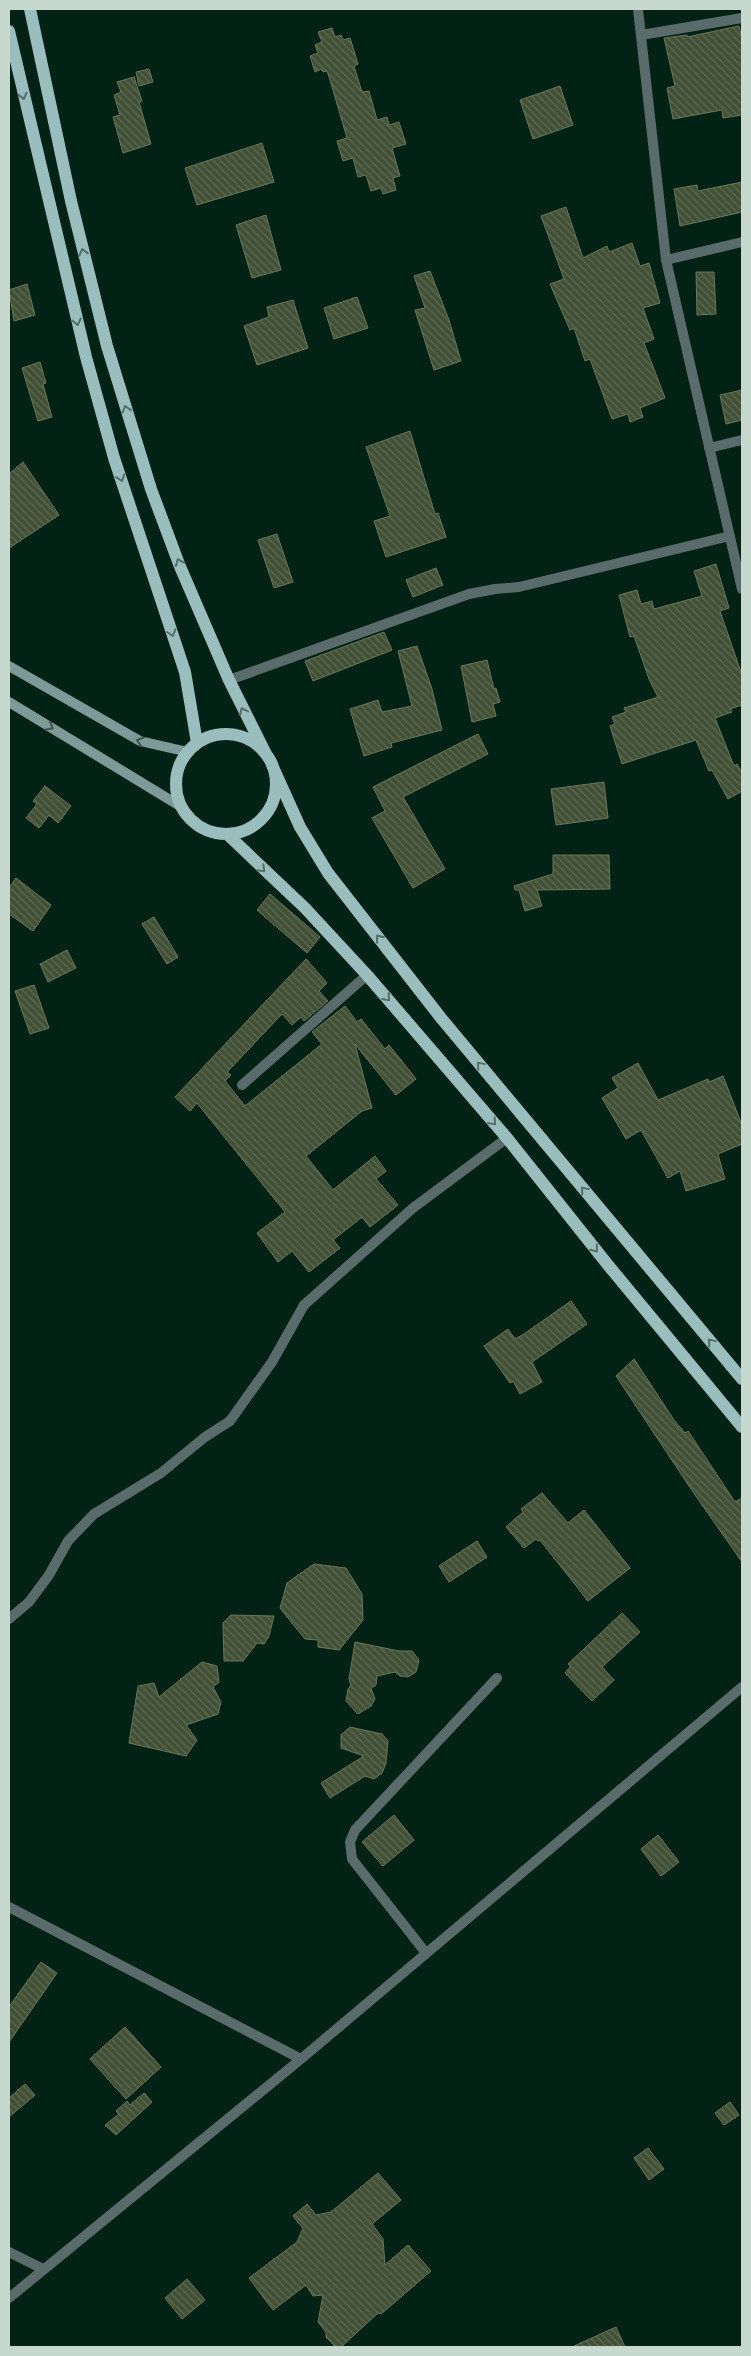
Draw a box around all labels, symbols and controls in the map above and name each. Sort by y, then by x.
one-way arrow [17,91,28,100]
one-way arrow [79,248,89,256]
one-way arrow [71,317,82,326]
one-way arrow [122,405,132,413]
one-way arrow [115,474,125,482]
one-way arrow [174,558,185,567]
one-way arrow [166,628,176,636]
one-way arrow [239,707,250,716]
one-way arrow [45,720,54,730]
one-way arrow [136,736,145,746]
one-way arrow [257,863,266,872]
one-way arrow [376,934,385,944]
one-way arrow [381,993,390,1002]
one-way arrow [477,1062,486,1071]
one-way arrow [487,1116,496,1125]
one-way arrow [582,1187,590,1196]
one-way arrow [589,1243,598,1252]
one-way arrow [708,1338,717,1347]

